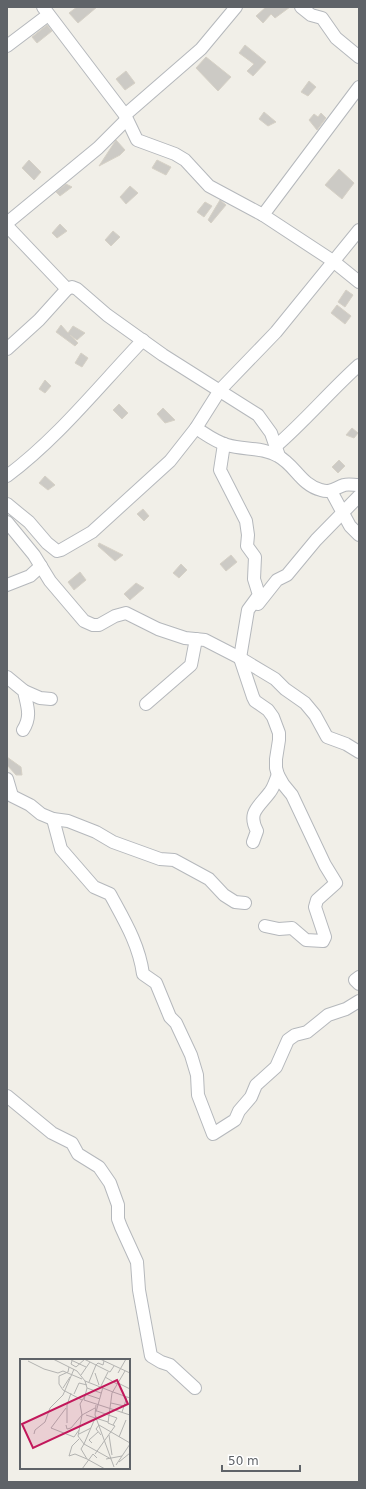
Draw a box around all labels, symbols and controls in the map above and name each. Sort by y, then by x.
inset map [20,1359,130,1469]
scale bar [222,1447,300,1473]
text: 50 m [228,1454,259,1468]

